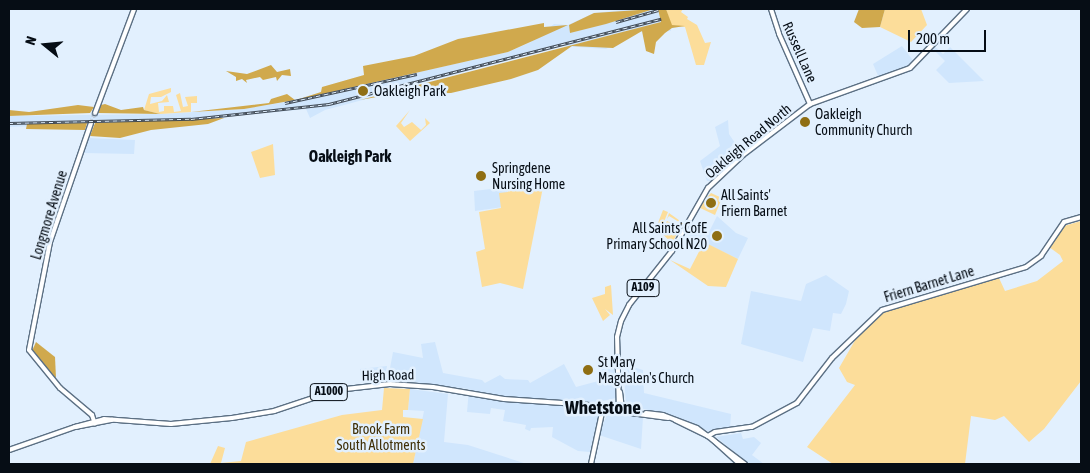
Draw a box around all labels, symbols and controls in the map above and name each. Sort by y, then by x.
street label: Russell Lane [779,19,821,85]
north arrow [20,20,70,70]
scale bar [910,20,988,52]
text: 200 m [916,30,950,47]
text: N [22,34,40,47]
place label: Oakleigh Park [374,83,446,99]
marker: Oakleigh Park [356,84,370,98]
street label: Oakleigh Road North [702,100,794,182]
place label: Oakleigh Community Church [815,106,912,138]
marker: Oakleigh Community Church [799,116,811,128]
district label: Oakleigh Park [309,146,391,166]
place label: Springdene Nursing Home [492,160,565,192]
street label: Longmore Avenue [27,168,71,262]
marker: Springdene Nursing Home [474,169,488,183]
place label: All Saints' Friern Barnet [721,187,787,220]
marker: All Saints' Friern Barnet [705,197,717,209]
place label: All Saints' CofE Primary School N20 [606,220,707,252]
marker: All Saints' CofE Primary School N20 [711,230,723,242]
street label: Friern Barnet Lane [882,262,976,306]
road number: A109 [626,278,660,298]
place label: St Mary Magdalen's Church [598,354,694,387]
marker: St Mary Magdalen's Church [582,364,594,376]
street label: High Road [361,366,415,384]
road number: A1000 [309,382,349,402]
district label: Whetstone [565,397,641,419]
park label: Brook Farm South Allotments [337,421,425,454]

